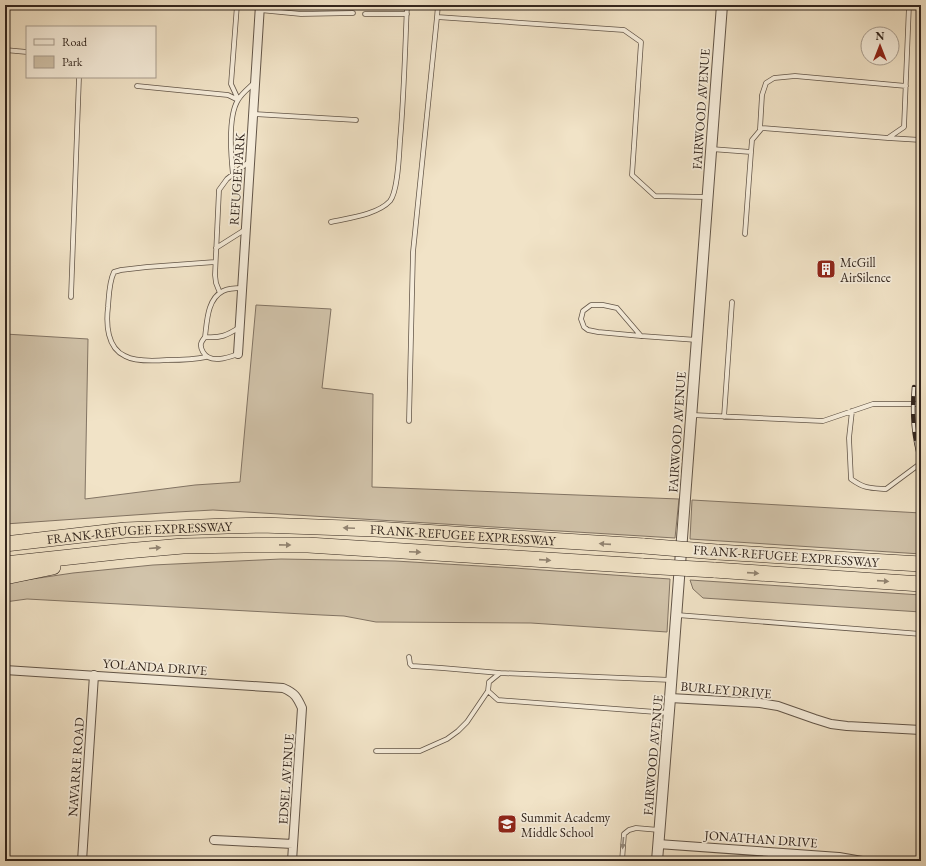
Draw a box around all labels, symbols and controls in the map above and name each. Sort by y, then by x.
legend [26,26,156,78]
north arrow [860,26,900,66]
text: N [876,29,885,43]
text: Road [62,34,88,50]
street label: FAIRWOOD AVENUE [688,48,714,170]
text: Park [62,54,83,70]
street label: REFUGEE PARK [225,132,249,226]
place label: McGill AirSilence [839,254,891,286]
building icon: McGill AirSilence [815,258,837,280]
street label: FAIRWOOD AVENUE [664,371,690,493]
street label: FRANK-REFUGEE EXPRESSWAY [46,517,234,548]
street label: FRANK-REFUGEE EXPRESSWAY [370,520,558,549]
one-way arrow [343,525,355,532]
one-way arrow [598,541,611,547]
street label: FRANK-REFUGEE EXPRESSWAY [693,541,881,571]
one-way arrow [279,542,292,548]
one-way arrow [149,545,161,552]
one-way arrow [409,548,421,555]
one-way arrow [539,556,551,563]
one-way arrow [747,569,759,576]
one-way arrow [877,578,889,585]
street label: YOLANDA DRIVE [102,655,208,679]
street label: BURLEY DRIVE [680,678,772,702]
street label: FAIRWOOD AVENUE [639,694,667,816]
street label: NAVARRE ROAD [64,717,88,817]
street label: EDSEL AVENUE [274,733,298,825]
place label: Summit Academy Middle School [521,809,611,841]
school or university icon: Summit Academy Middle School [496,813,518,835]
street label: JONATHAN DRIVE [703,827,818,851]
one-way arrow [620,837,627,849]

